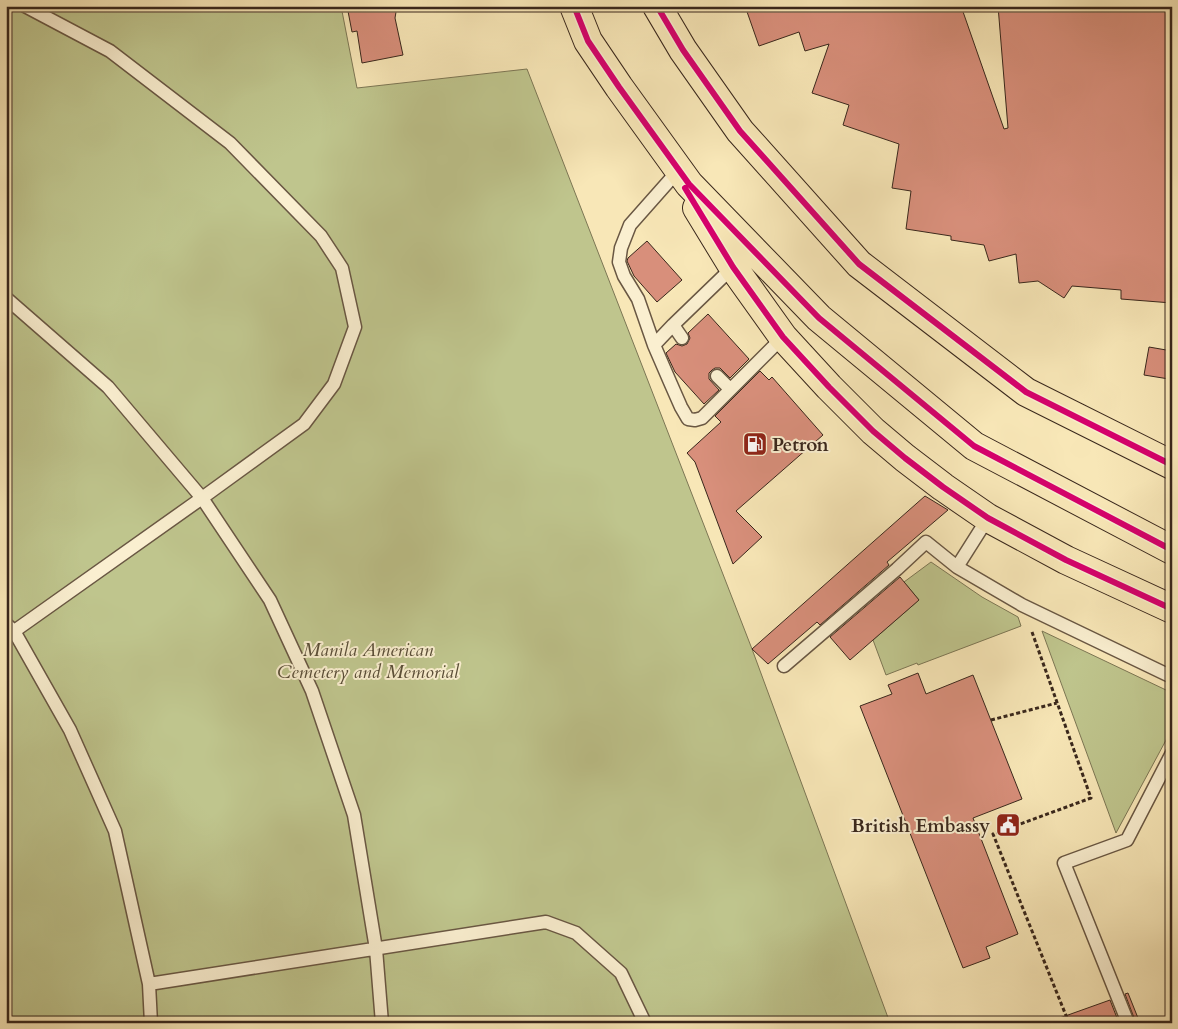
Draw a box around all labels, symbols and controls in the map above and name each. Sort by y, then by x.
fuel station icon: Petron [742,431,768,457]
place label: Petron [772,432,830,458]
park label: Manila American Cemetery and Memorial [277,637,460,685]
public building icon: British Embassy [995,812,1021,838]
place label: British Embassy [851,813,990,839]

